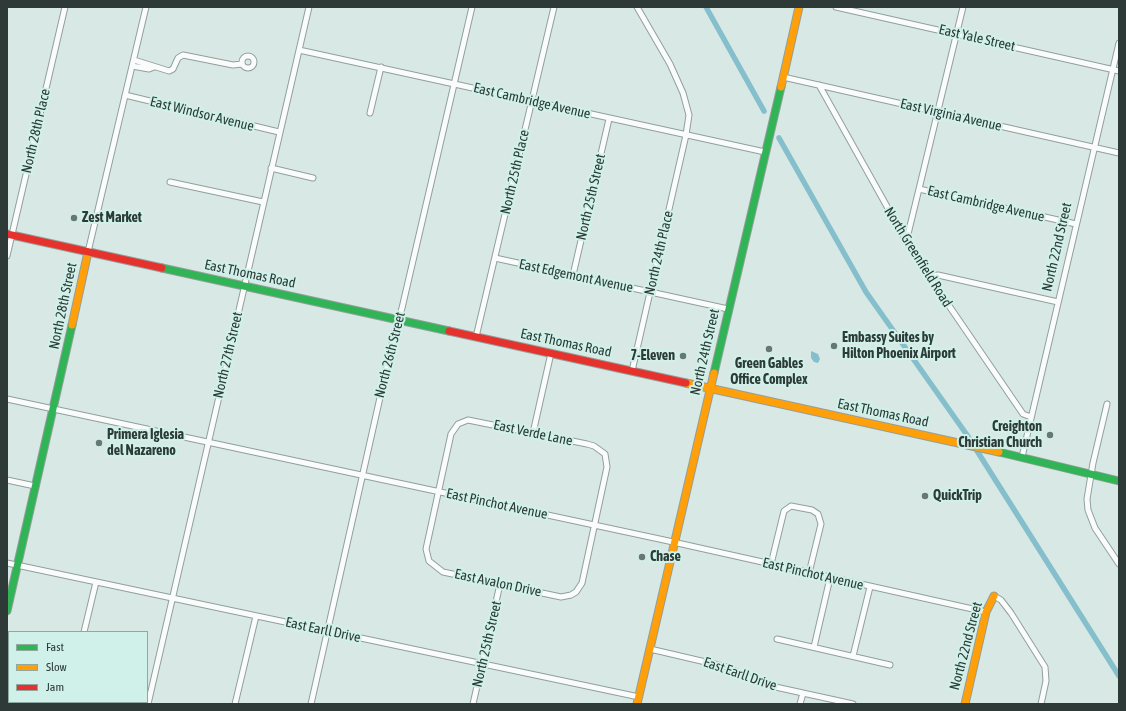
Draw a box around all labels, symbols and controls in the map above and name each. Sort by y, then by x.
street label: East Yale Street [937,21,1017,55]
street label: East Cambridge Avenue [472,79,592,123]
street label: North 28th Place [18,87,54,175]
street label: East Windsor Avenue [148,93,256,135]
street label: East Virginia Avenue [899,95,1003,135]
street label: North 25th Place [497,128,533,216]
street label: North 25th Street [573,152,609,242]
street label: East Cambridge Avenue [926,182,1046,226]
street label: North 22nd Street [1039,201,1075,293]
street label: North Greenfield Road [880,204,956,310]
street label: North 24th Place [641,209,677,297]
place label: Zest Market [82,210,142,226]
marker: Zest Market [69,213,79,223]
street label: East Thomas Road [203,256,297,292]
street label: East Edgemont Avenue [517,256,635,296]
street label: North 28th Street [46,261,80,351]
street label: North 24th Street [687,307,723,397]
street label: North 27th Street [210,310,246,400]
street label: North 26th Street [371,310,409,400]
street label: East Thomas Road [519,325,613,361]
place label: Embassy Suites by Hilton Phoenix Airport [842,330,956,362]
marker: Embassy Suites by Hilton Phoenix Airport [829,341,839,351]
marker: Green Gables Office Complex [764,344,774,354]
place label: 7-Eleven [630,348,675,364]
marker: 7-Eleven [678,351,688,361]
place label: Green Gables Office Complex [730,356,808,388]
street label: East Thomas Road [836,395,930,431]
street label: East Verde Lane [492,416,574,450]
place label: Creighton Christian Church [958,419,1042,452]
place label: Primera Iglesia del Nazareno [107,427,184,460]
marker: Creighton Christian Church [1045,430,1055,440]
marker: Primera Iglesia del Nazareno [94,438,104,448]
street label: East Pinchot Avenue [445,485,549,523]
place label: QuickTrip [933,488,982,504]
marker: QuickTrip [920,491,930,501]
place label: Chase [650,549,681,565]
marker: Chase [637,552,647,562]
street label: East Pinchot Avenue [761,554,865,594]
street label: East Avalon Drive [453,566,543,600]
street label: North 25th Street [469,599,505,689]
street label: North 22nd Street [946,600,986,692]
street label: East Earll Drive [284,614,362,646]
legend [8,631,148,703]
text: Fast [46,640,64,654]
street label: East Earll Drive [701,654,779,694]
text: Slow [46,660,67,674]
text: Jam [46,680,64,694]

